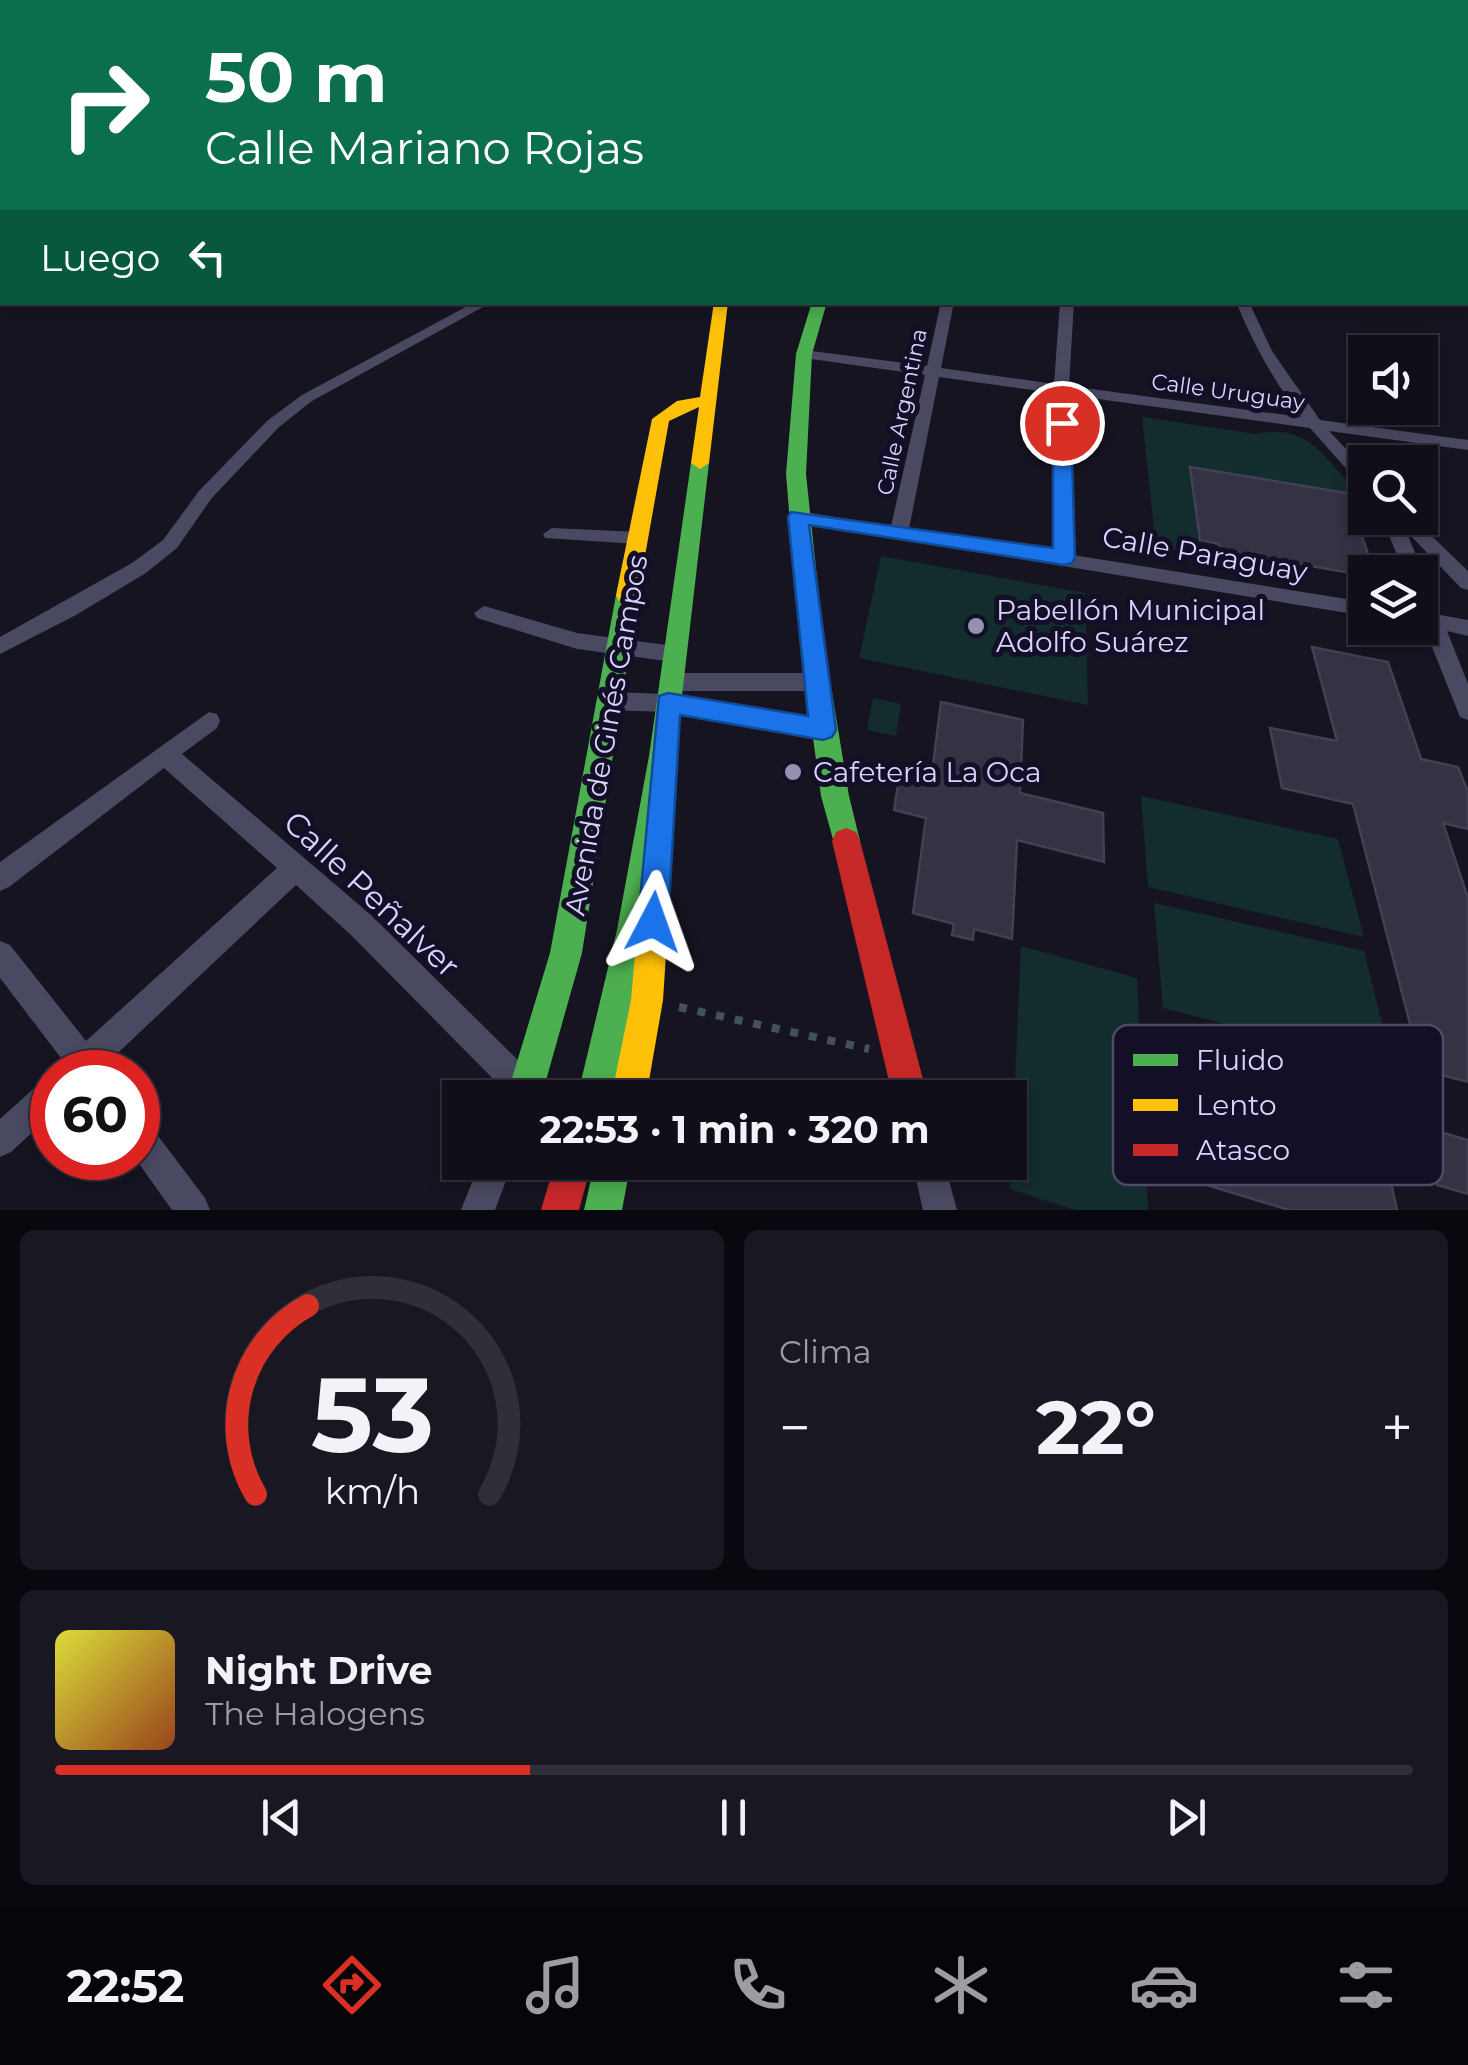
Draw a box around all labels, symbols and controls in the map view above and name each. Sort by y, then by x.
text: 50 m [205,34,387,120]
icon: right [40,40,170,170]
text: Calle Mariano Rojas [205,120,644,175]
icon: left [180,230,235,285]
text: Luego [40,234,160,281]
street label: Calle Argentina [871,326,933,498]
map controls [1348,335,1438,645]
button: sound [1348,335,1438,425]
street label: Calle Uruguay [1150,368,1307,416]
pin [1020,381,1105,466]
icon: arrive [1035,396,1090,451]
button: search [1348,445,1438,535]
street label: Calle Paraguay [1100,519,1311,589]
street label: Avenida de Ginés Campos [558,552,654,918]
button: layers [1348,555,1438,645]
place label: Pabellón Municipal Adolfo Suárez [996,593,1265,659]
marker: Pabellón Municipal Adolfo Suárez [965,615,987,637]
place label: Cafetería La Oca [813,755,1042,789]
marker: Cafetería La Oca [782,761,804,783]
street label: Calle Peñalver [276,803,468,985]
position arrow [601,870,705,974]
legend [1113,1025,1443,1185]
text: Fluido [1196,1043,1284,1077]
speed limit sign: 60 [30,1050,160,1180]
text: Lento [1196,1088,1277,1122]
text: 22:53 · 1 min · 320 m [539,1106,930,1153]
text: Atasco [1196,1133,1290,1167]
text: Clima [779,1332,872,1371]
text: 53 [311,1351,433,1478]
text: 22° [1036,1381,1156,1473]
text: − [779,1394,811,1461]
text: + [1381,1394,1413,1461]
text: km/h [324,1469,420,1513]
text: Night Drive [205,1647,432,1694]
text: The Halogens [205,1694,425,1733]
icon: previous [254,1790,309,1845]
icon: pause [706,1790,761,1845]
icon: next [1159,1790,1214,1845]
icon: directions [317,1950,387,2020]
icon: music [520,1950,590,2020]
icon: phone [723,1950,793,2020]
icon: climate [926,1950,996,2020]
icon: car [1129,1950,1199,2020]
icon: filters [1331,1950,1401,2020]
text: 22:52 [66,1958,184,2013]

